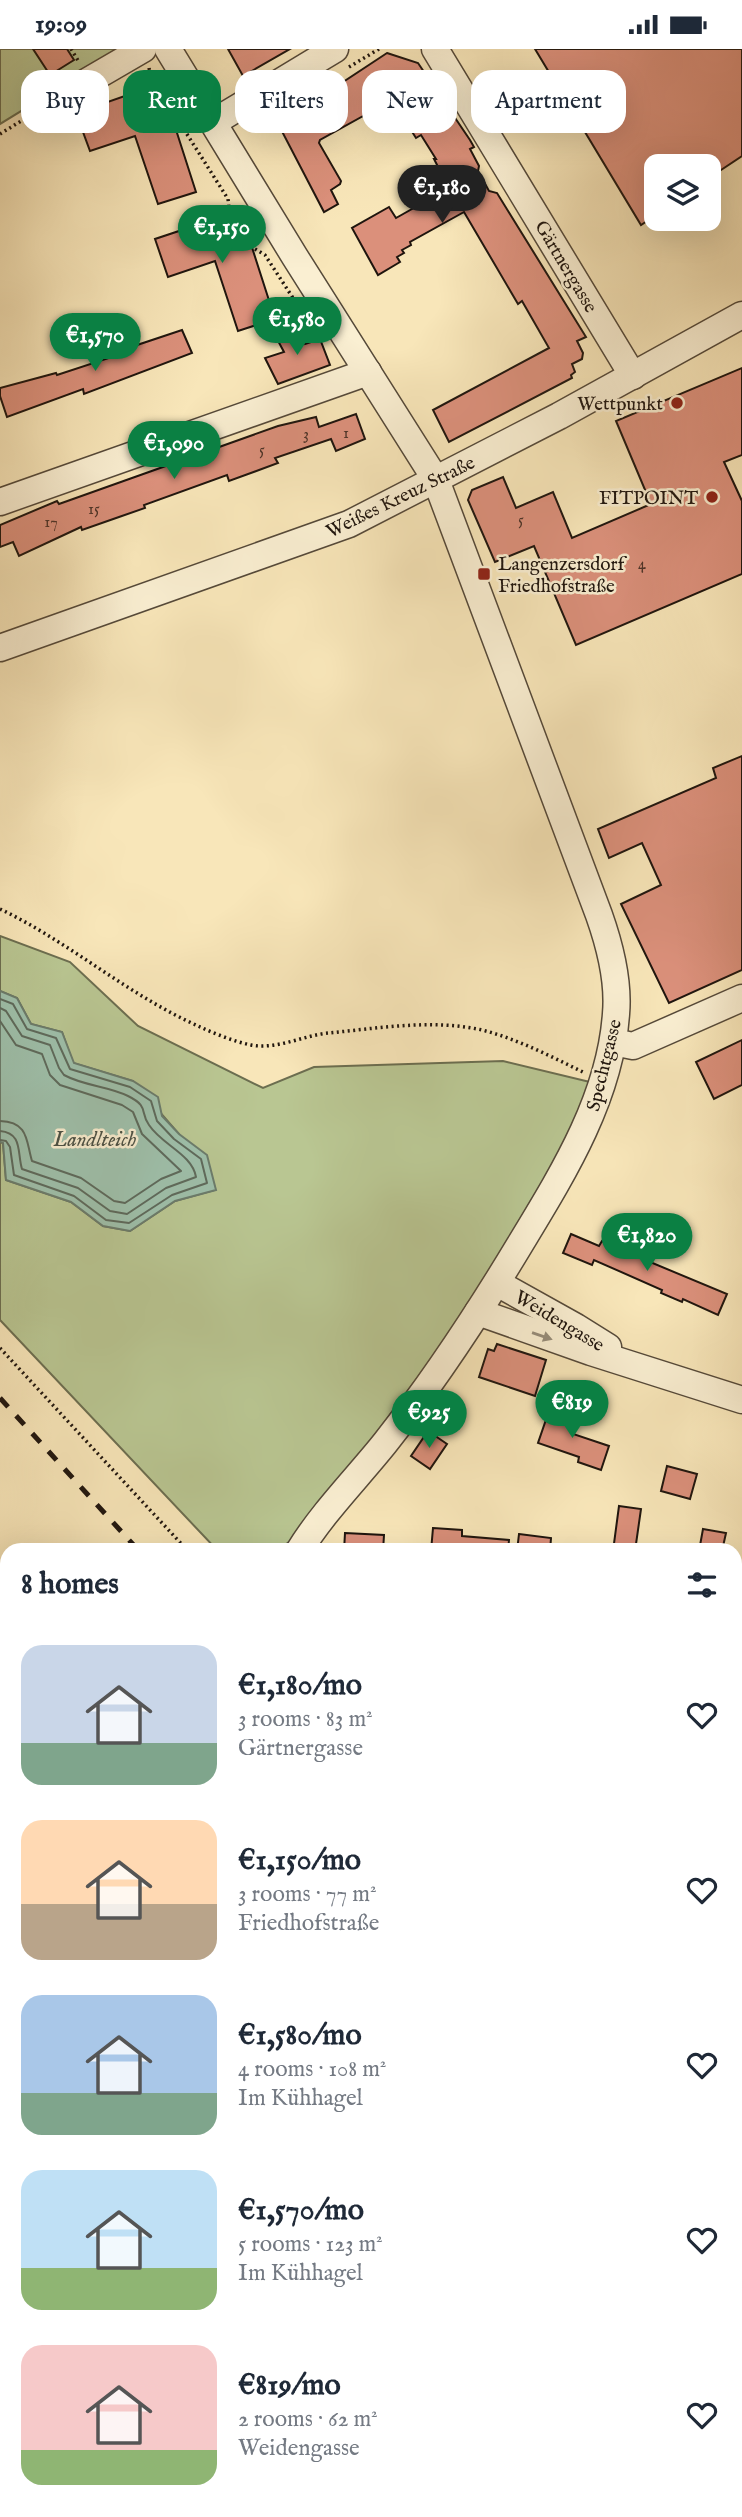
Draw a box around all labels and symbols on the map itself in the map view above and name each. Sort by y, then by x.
pin: €1,180 [385,165,499,225]
pin: €1,150 [165,205,279,265]
street label: Gärtnergasse [528,217,602,318]
pin: €1,580 [240,297,354,357]
pin: €1,570 [38,313,152,373]
place label: Wettpunkt [577,393,663,417]
marker: Wettpunkt [669,395,685,411]
pin: €1,090 [117,421,231,481]
house number: 1 [343,424,349,444]
house number: 3 [303,425,309,445]
house number: 5 [259,441,265,461]
street label: Weißes Kreuz Straße [323,451,479,544]
place label: FITPOINT [599,487,698,511]
marker: FITPOINT [704,489,720,505]
house number: 15 [88,500,100,520]
house number: 5 [518,511,524,531]
house number: 17 [44,513,58,533]
place label: Langenzersdorf Friedhofstraße [498,553,627,599]
house number: 4 [638,555,646,575]
marker: Langenzersdorf Friedhofstraße [476,566,492,582]
street label: Spechtgasse [582,1017,628,1114]
water label: Landlteich [53,1127,137,1154]
pin: €1,820 [590,1213,704,1273]
street label: Weidengasse [510,1286,608,1358]
one-way arrow [532,1331,553,1341]
pin: €819 [531,1381,613,1440]
pin: €925 [388,1391,470,1450]

